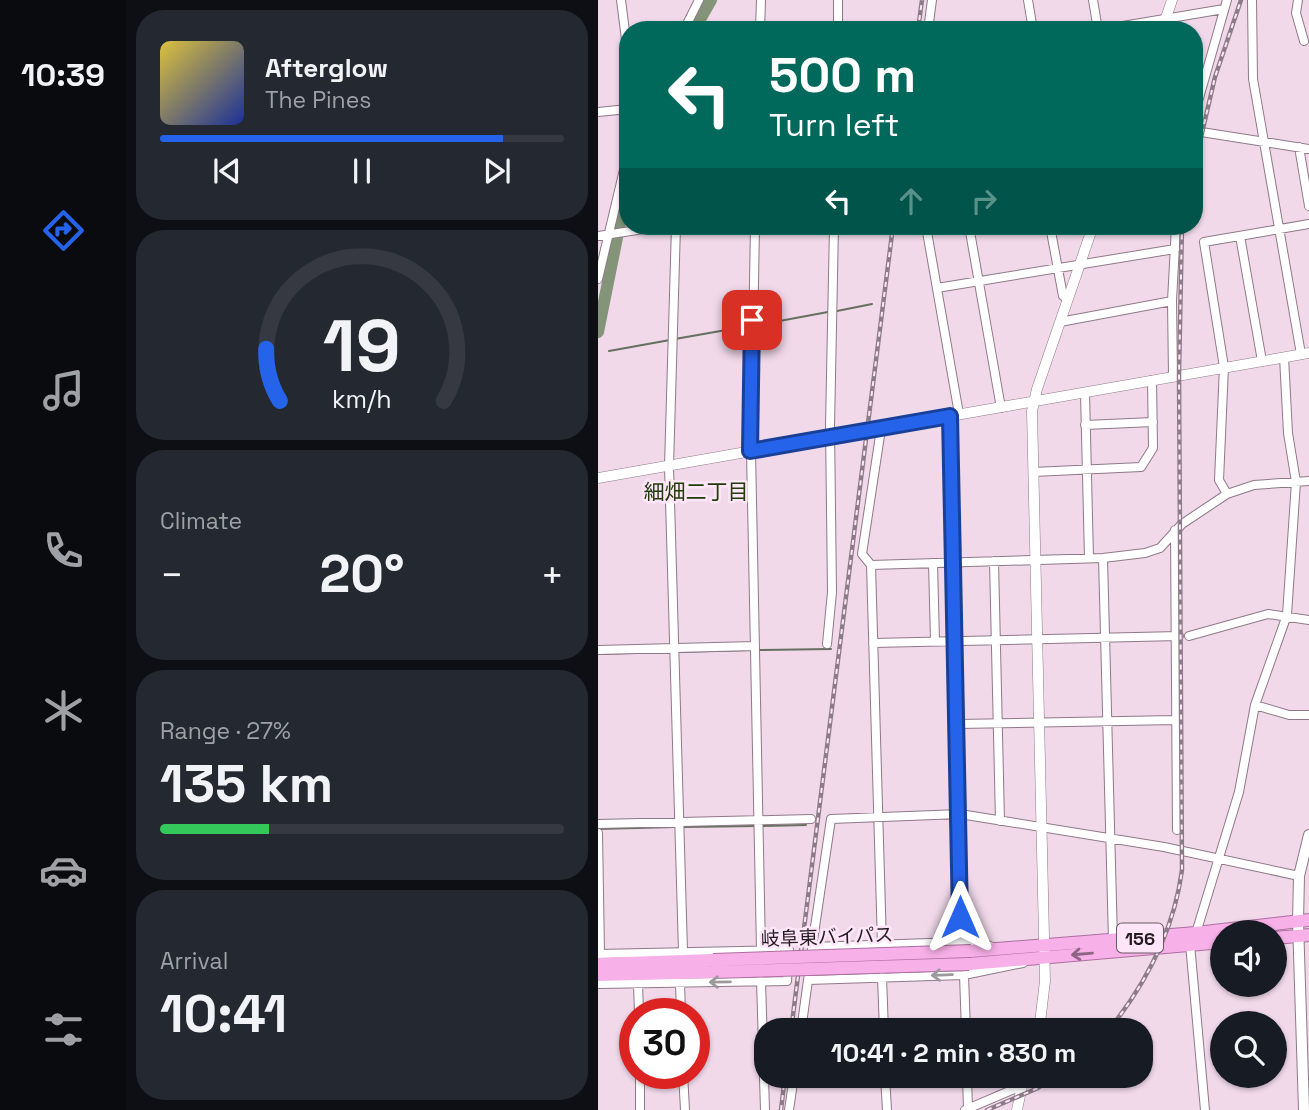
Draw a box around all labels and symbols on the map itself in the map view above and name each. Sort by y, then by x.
pin [722,290,782,350]
district label: 細畑二丁目 [644,478,749,505]
position arrow [923,880,997,954]
street label: 岐阜東バイパス [760,922,894,952]
road number: 156 [1117,923,1163,953]
one-way arrow [1071,948,1093,961]
one-way arrow [930,969,953,982]
one-way arrow [709,976,732,989]
speed limit sign: 30 [619,998,710,1089]

